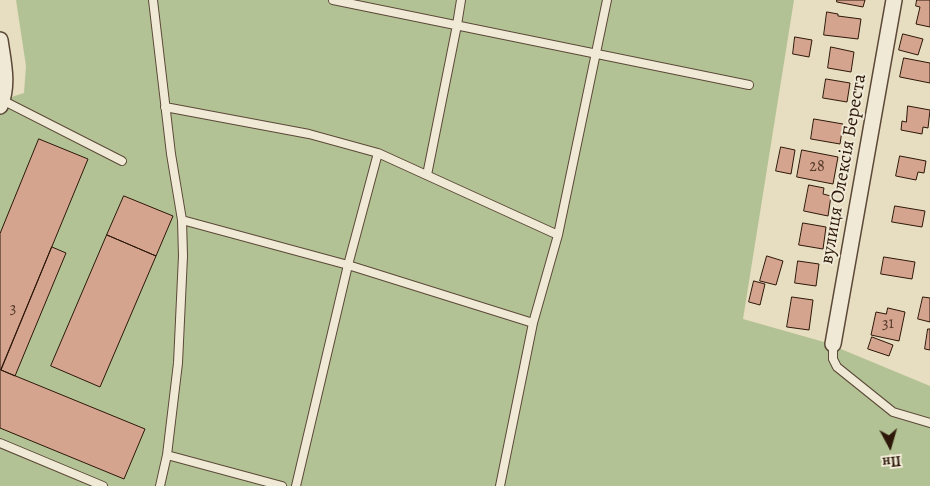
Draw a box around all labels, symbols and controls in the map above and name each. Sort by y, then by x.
street label: вулиця Олексія Береста [816,72,872,266]
house number: 28 [809,157,825,177]
house number: 3 [10,299,16,319]
house number: 31 [882,314,894,334]
north arrow [865,421,915,471]
text: Пн [882,451,902,472]

